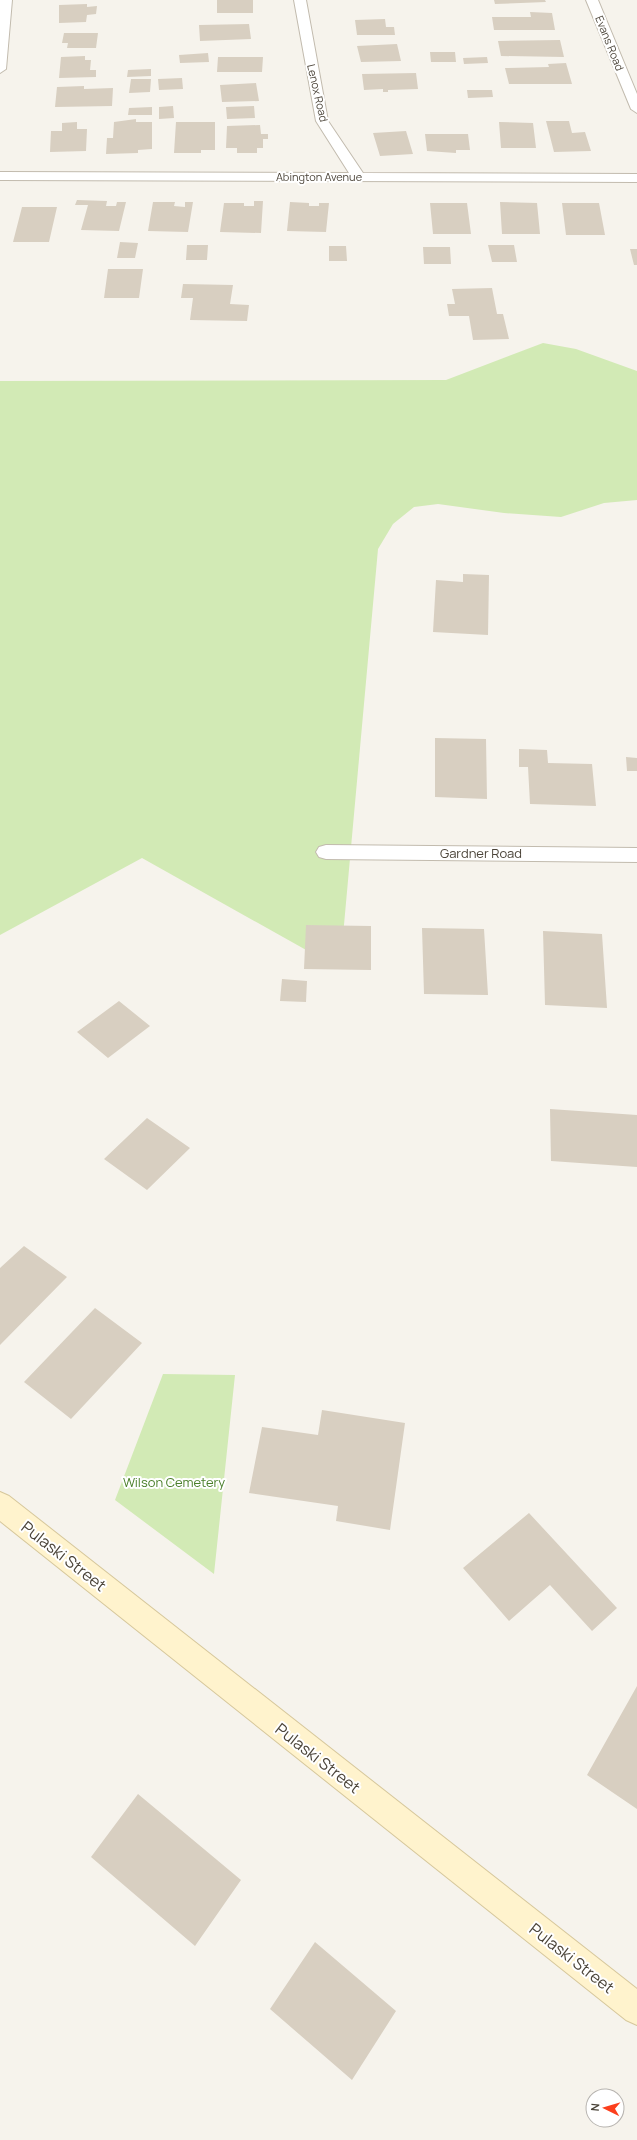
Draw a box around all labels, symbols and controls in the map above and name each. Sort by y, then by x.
street label: Evans Road [592,13,628,73]
street label: Lenox Road [304,63,332,123]
street label: Abington Avenue [276,169,363,184]
street label: Gardner Road [440,844,522,862]
park label: Wilson Cemetery [123,1473,225,1491]
street label: Pulaski Street [17,1516,111,1596]
street label: Pulaski Street [271,1718,365,1798]
street label: Pulaski Street [525,1918,619,1998]
north arrow [585,2088,625,2128]
text: N [587,2102,602,2112]

